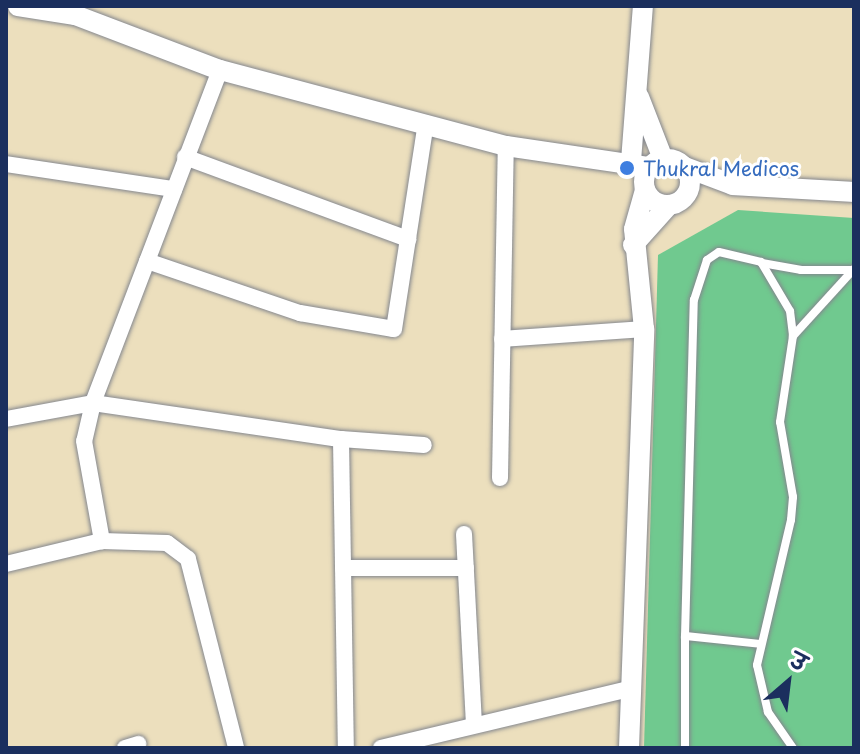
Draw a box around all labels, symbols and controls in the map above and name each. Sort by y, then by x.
place label: Thukral Medicos [643,156,800,180]
marker: Thukral Medicos [618,159,636,177]
north arrow [748,642,828,722]
text: उ [785,642,814,678]

